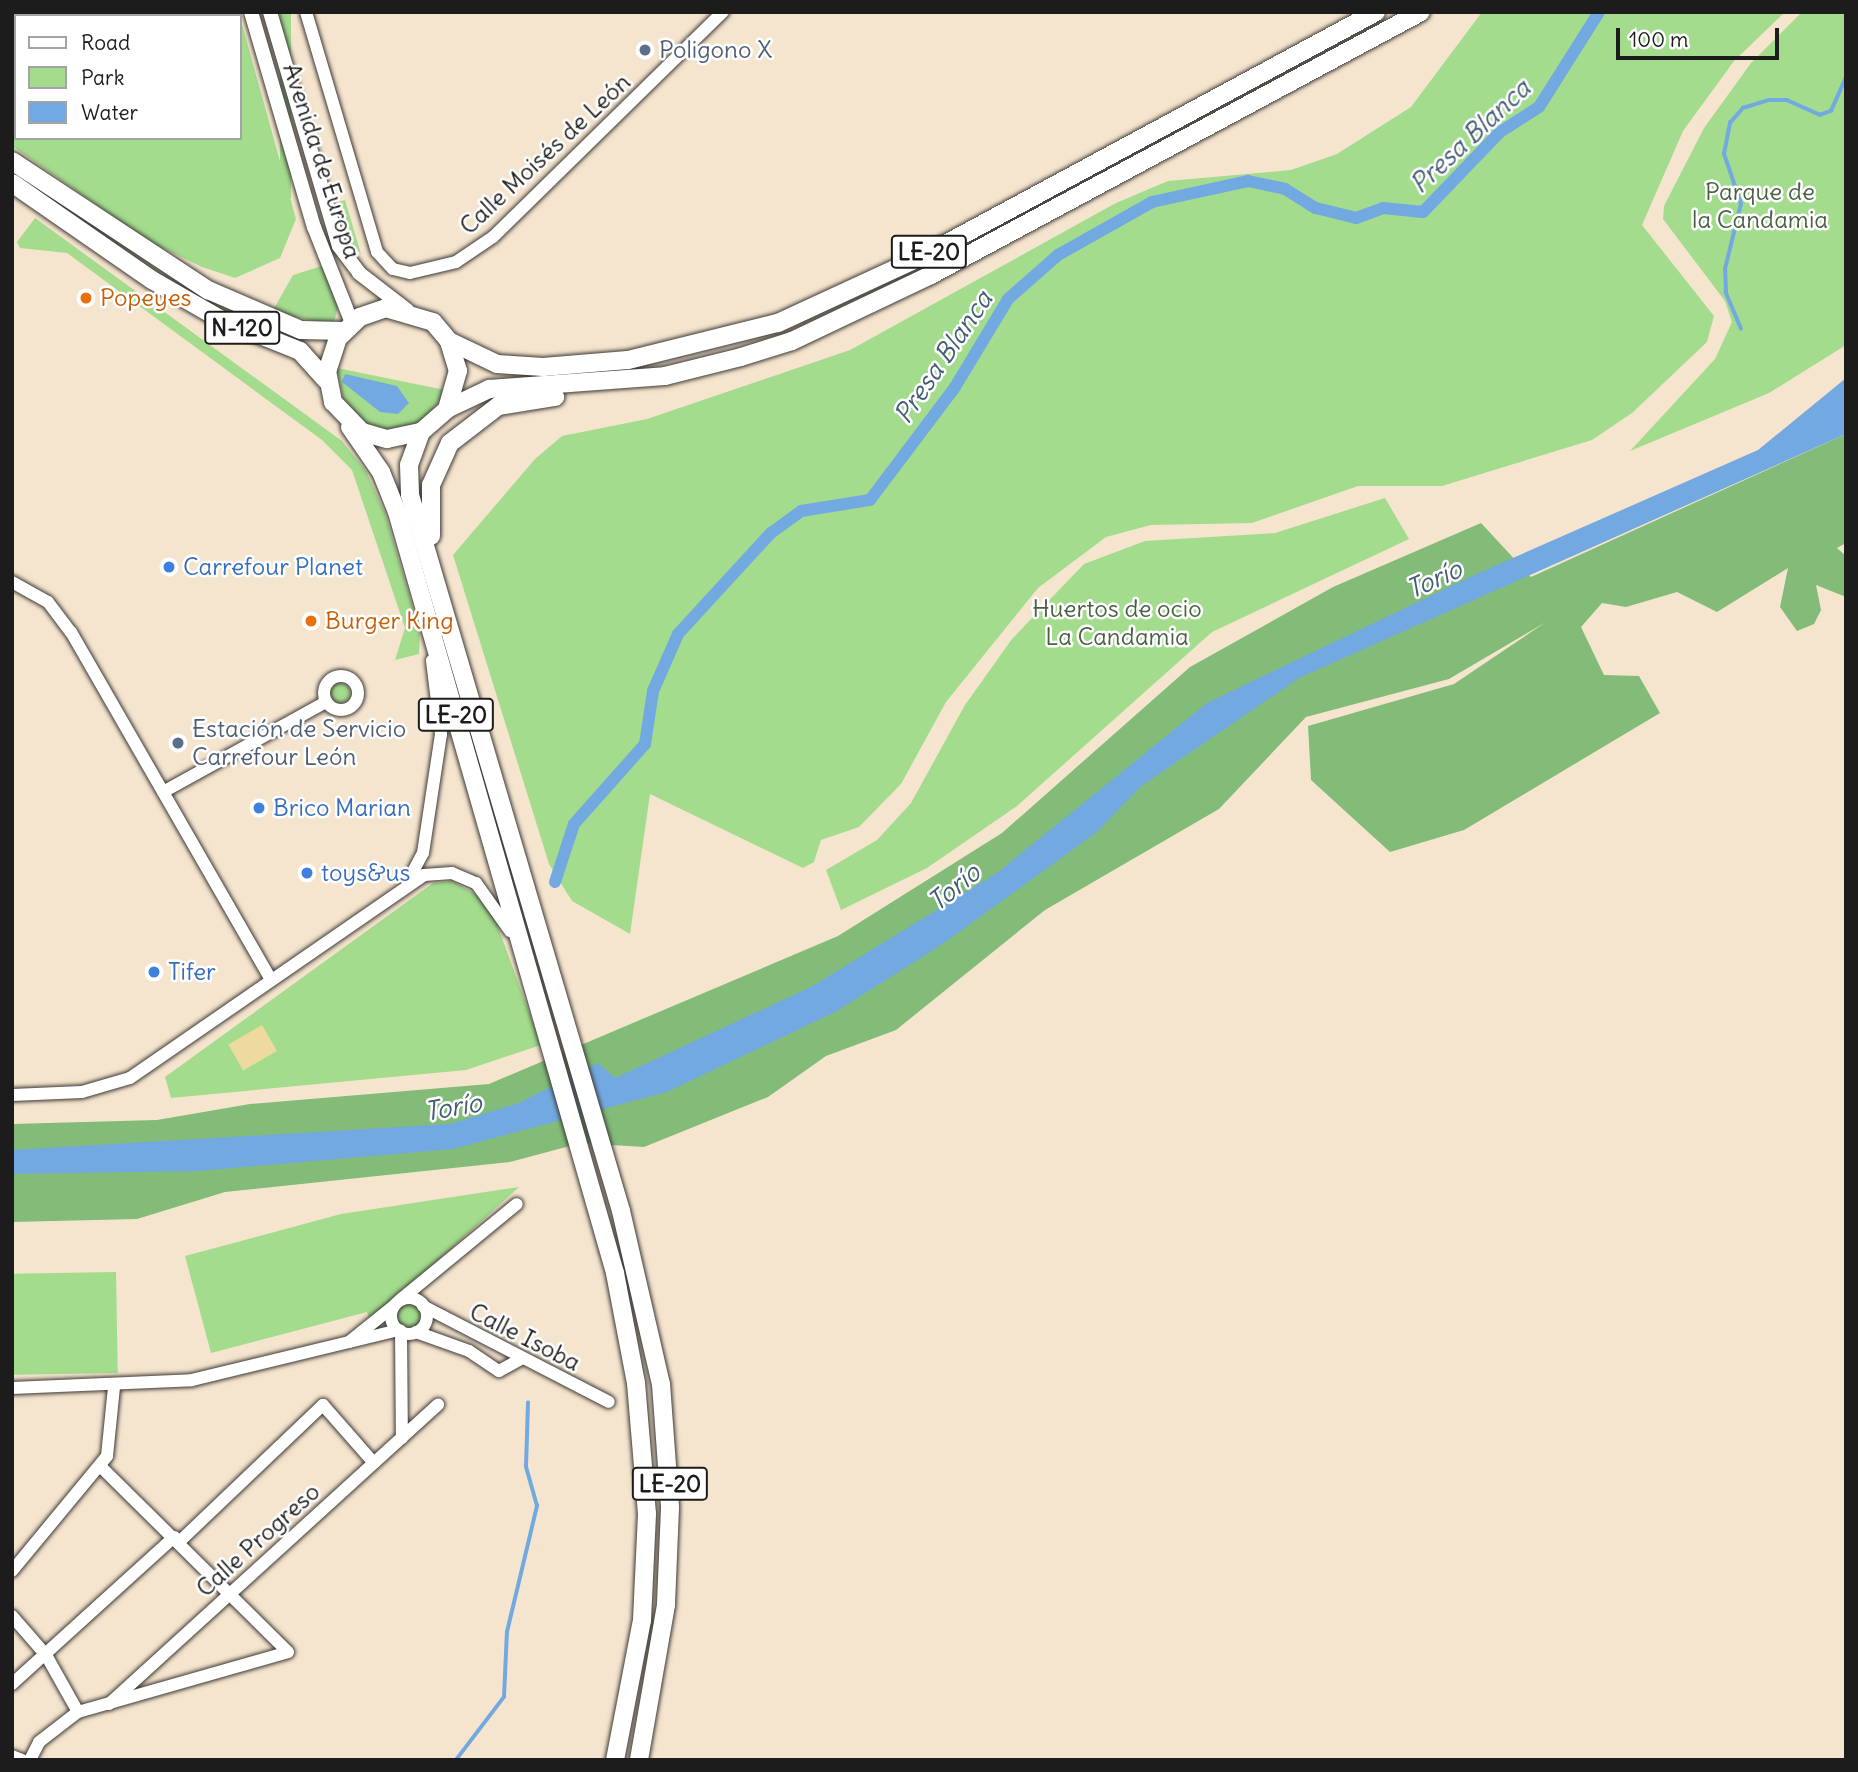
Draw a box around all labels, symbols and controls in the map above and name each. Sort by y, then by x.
legend [14,14,242,140]
scale bar [1620,14,1783,58]
text: 100 m [1629,26,1688,53]
text: Road [81,29,130,56]
place label: Poligono X [659,36,772,64]
marker: Poligono X [637,42,653,58]
street label: Avenida de Europa [277,60,367,262]
text: Park [81,64,124,91]
street label: Calle Moisés de León [454,68,636,240]
water label: Presa Blanca [1403,72,1537,200]
text: Water [81,99,138,126]
park label: Parque de la Candamia [1692,178,1828,234]
road number: LE-20 [890,232,968,272]
place label: Popeyes [100,284,192,312]
water label: Presa Blanca [887,285,999,429]
marker: Popeyes [78,290,94,306]
road number: N-120 [204,308,280,348]
place label: Carrefour Planet [183,553,363,581]
water label: Torío [1401,553,1467,605]
marker: Carrefour Planet [161,559,177,575]
park label: Huertos de ocio La Candamia [1032,595,1202,651]
place label: Burger King [325,607,454,635]
marker: Burger King [303,613,319,629]
road number: LE-20 [418,695,494,734]
place label: Estación de Servicio Carrefour León [192,715,406,771]
marker: Estación de Servicio Carrefour León [170,735,186,751]
place label: Brico Marian [273,794,411,822]
marker: Brico Marian [251,800,267,816]
water label: Torío [922,857,986,917]
place label: toys&us [321,859,410,887]
marker: toys&us [299,865,315,881]
place label: Tifer [168,958,216,986]
marker: Tifer [146,964,162,980]
water label: Torío [422,1087,484,1127]
street label: Calle Isoba [465,1297,585,1377]
road number: LE-20 [632,1464,708,1504]
street label: Calle Progreso [190,1477,326,1603]

